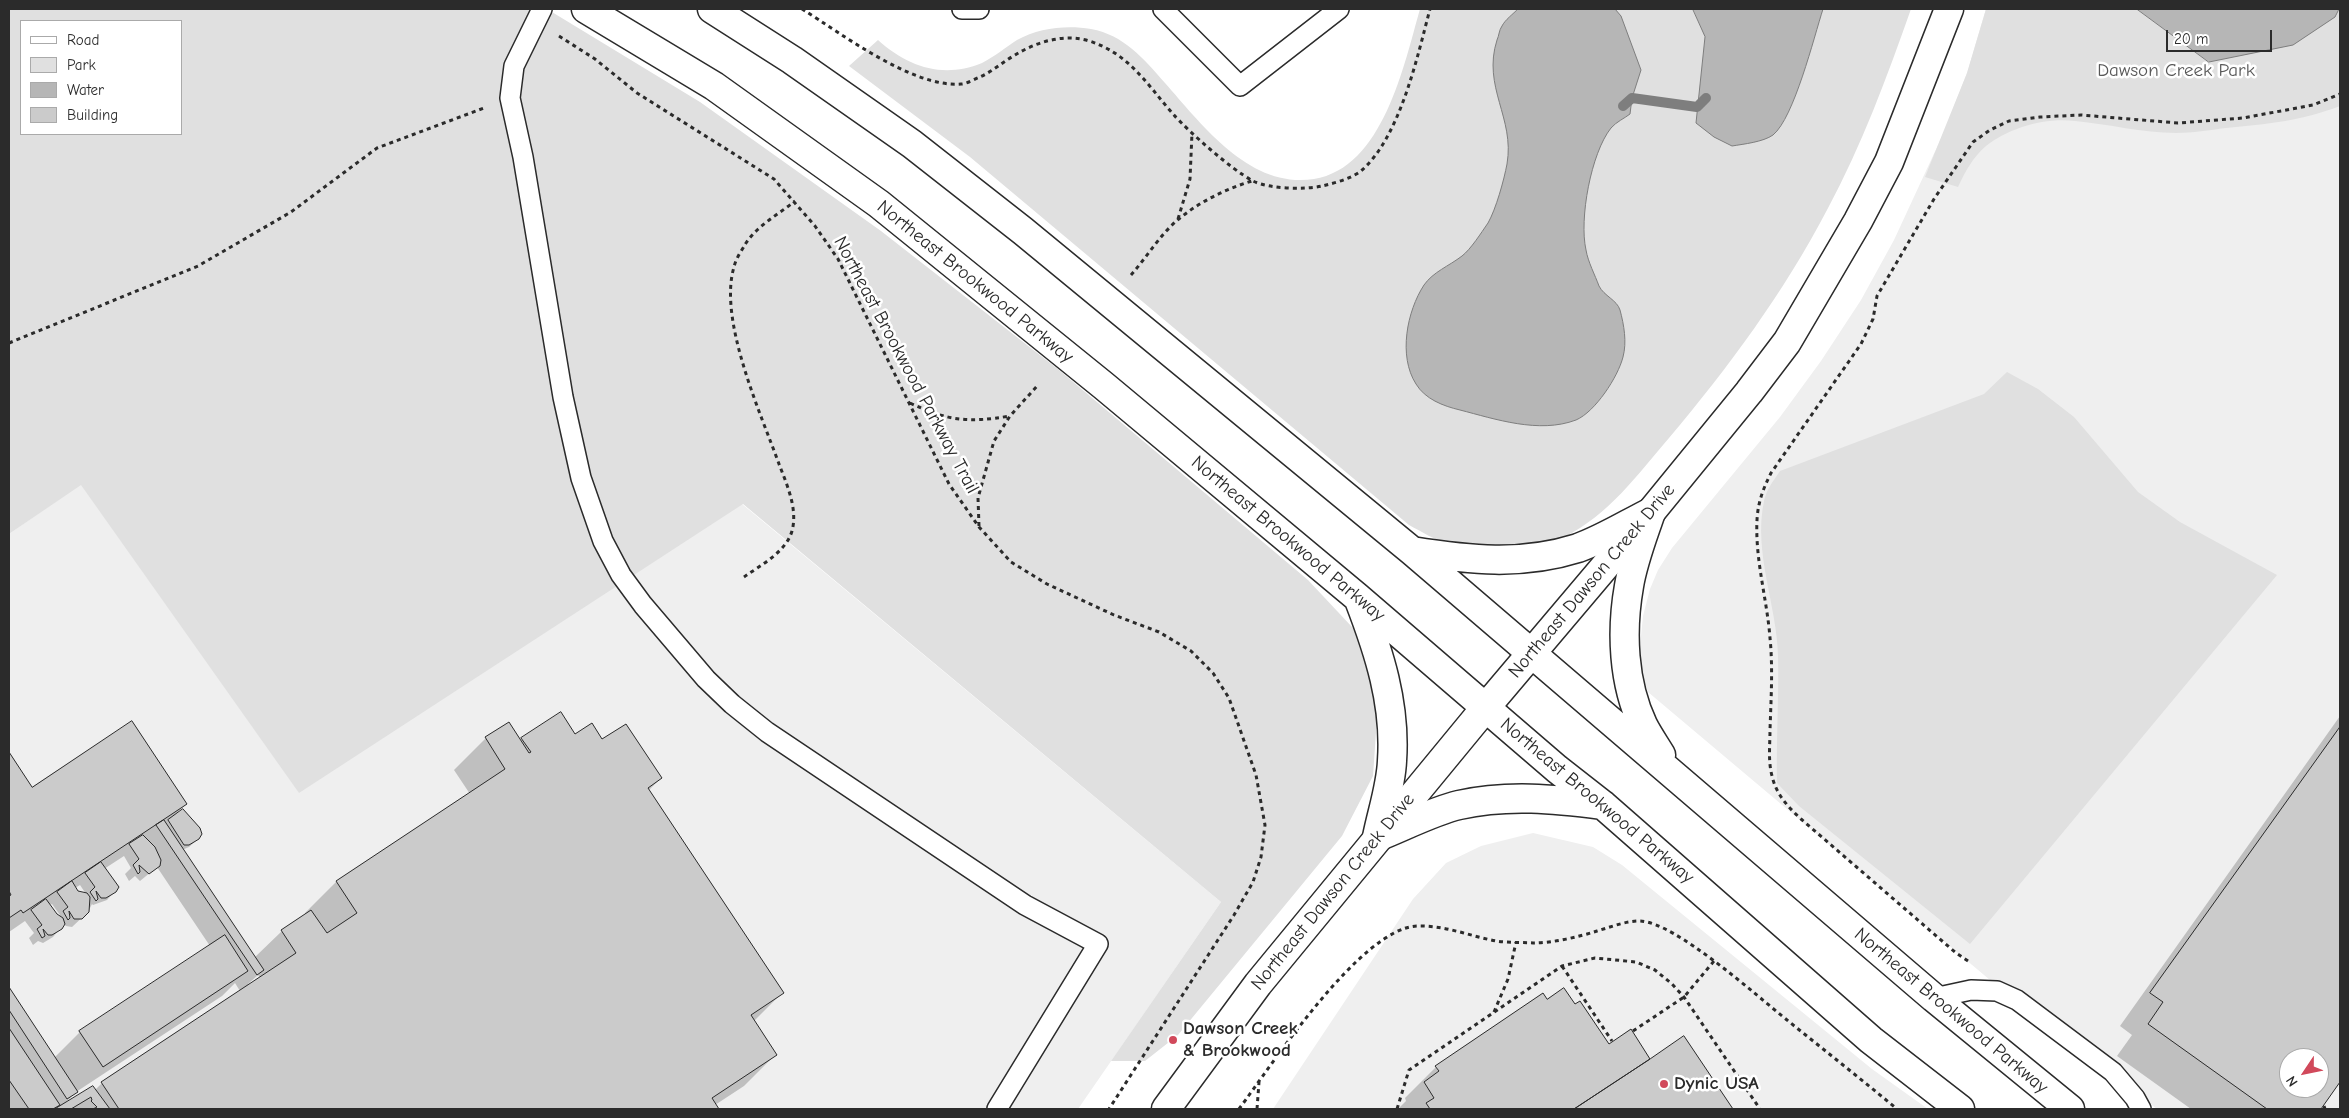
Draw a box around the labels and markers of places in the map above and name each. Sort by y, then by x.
place label: Dawson Creek & Brookwood [1183,1018,1298,1062]
marker: Dawson Creek & Brookwood [1167,1034,1179,1046]
place label: Dynic USA [1674,1073,1759,1095]
marker: Dynic USA [1658,1078,1670,1090]

